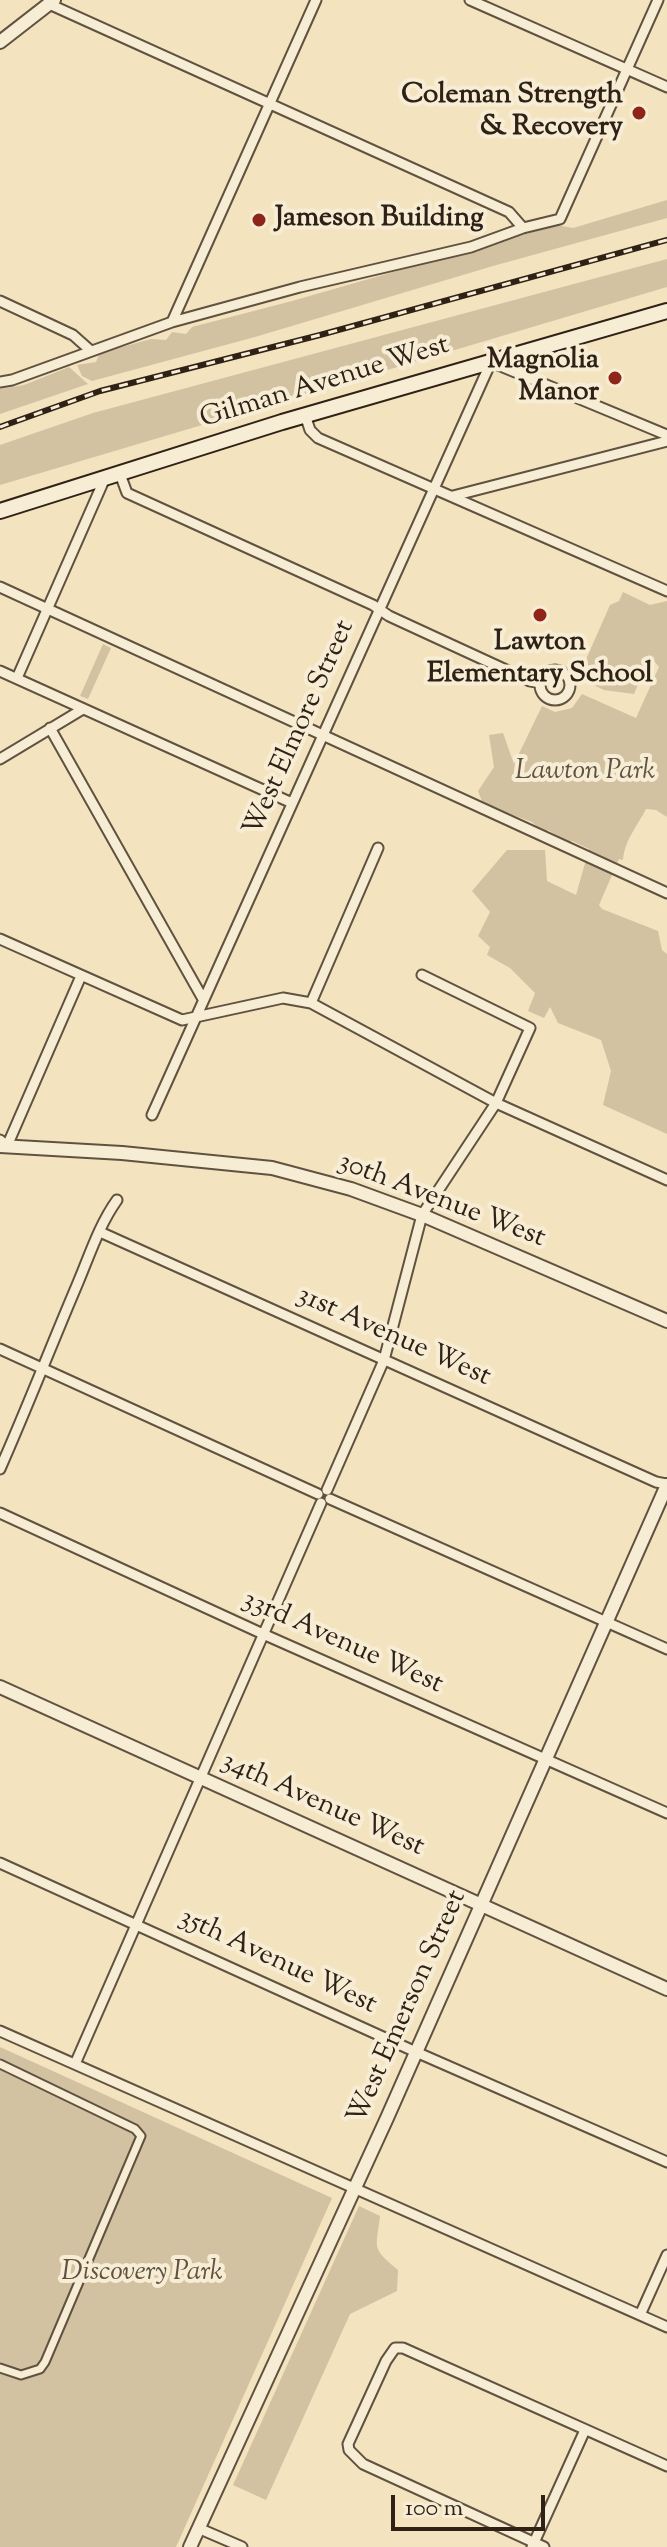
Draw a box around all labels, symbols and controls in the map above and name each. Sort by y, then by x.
place label: Coleman Strength & Recovery [401,80,623,146]
marker: Coleman Strength & Recovery [630,104,648,122]
place label: Jameson Building [275,203,484,237]
marker: Jameson Building [250,211,268,229]
street label: Gilman Avenue West [196,330,454,438]
place label: Magnolia Manor [487,345,599,411]
marker: Magnolia Manor [606,369,624,387]
marker: Lawton Elementary School [531,606,549,624]
street label: West Elmore Street [238,616,364,842]
place label: Lawton Elementary School [427,627,653,693]
park label: Lawton Park [515,756,655,790]
street label: 30th Avenue West [333,1147,549,1257]
street label: 31st Avenue West [291,1280,495,1396]
street label: 33rd Avenue West [236,1585,448,1703]
street label: 34th Avenue West [215,1746,429,1866]
street label: West Emerson Street [342,1886,476,2130]
street label: 35th Avenue West [173,1902,381,2024]
park label: Discovery Park [61,2257,223,2291]
scale bar [395,2479,549,2529]
text: 100 m [405,2492,463,2526]

